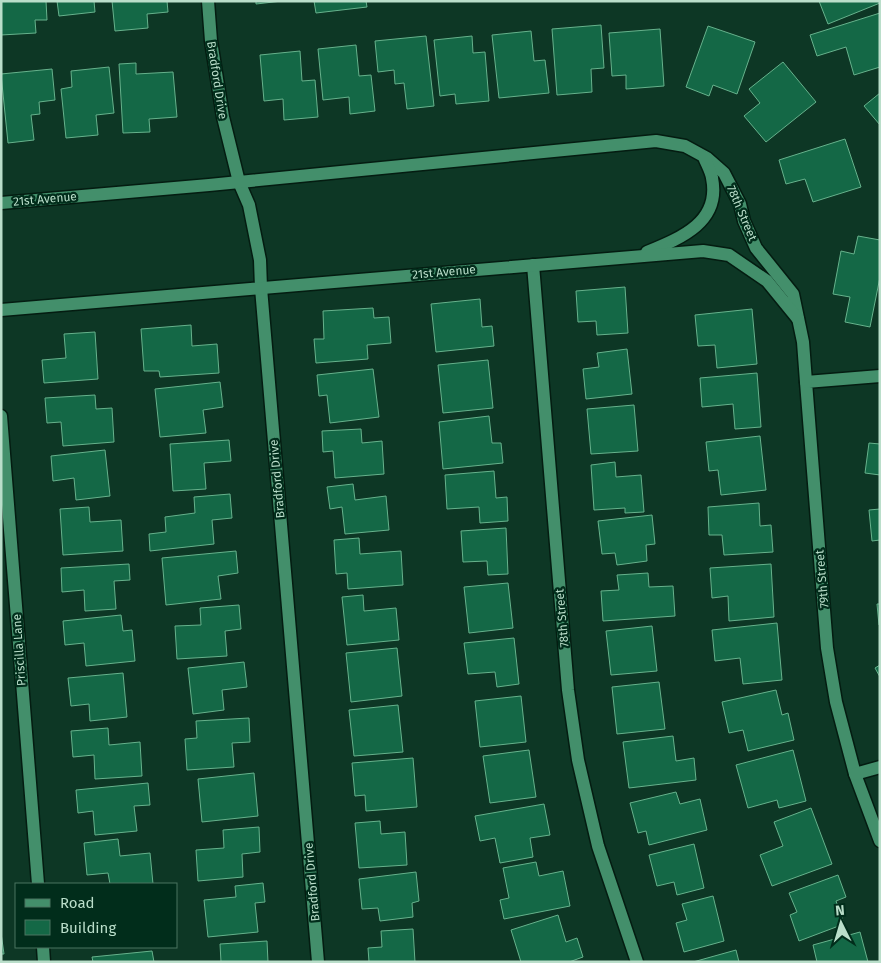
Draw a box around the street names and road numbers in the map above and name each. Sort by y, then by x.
street label: Bradford Drive [204,40,230,120]
street label: 78th Street [724,183,760,243]
street label: 21st Avenue [13,189,77,209]
street label: 21st Avenue [412,262,476,282]
street label: Bradford Drive [267,439,287,519]
street label: 79th Street [812,549,832,609]
street label: 78th Street [552,587,572,648]
street label: Priscilla Lane [10,614,28,686]
street label: Bradford Drive [302,842,322,922]

